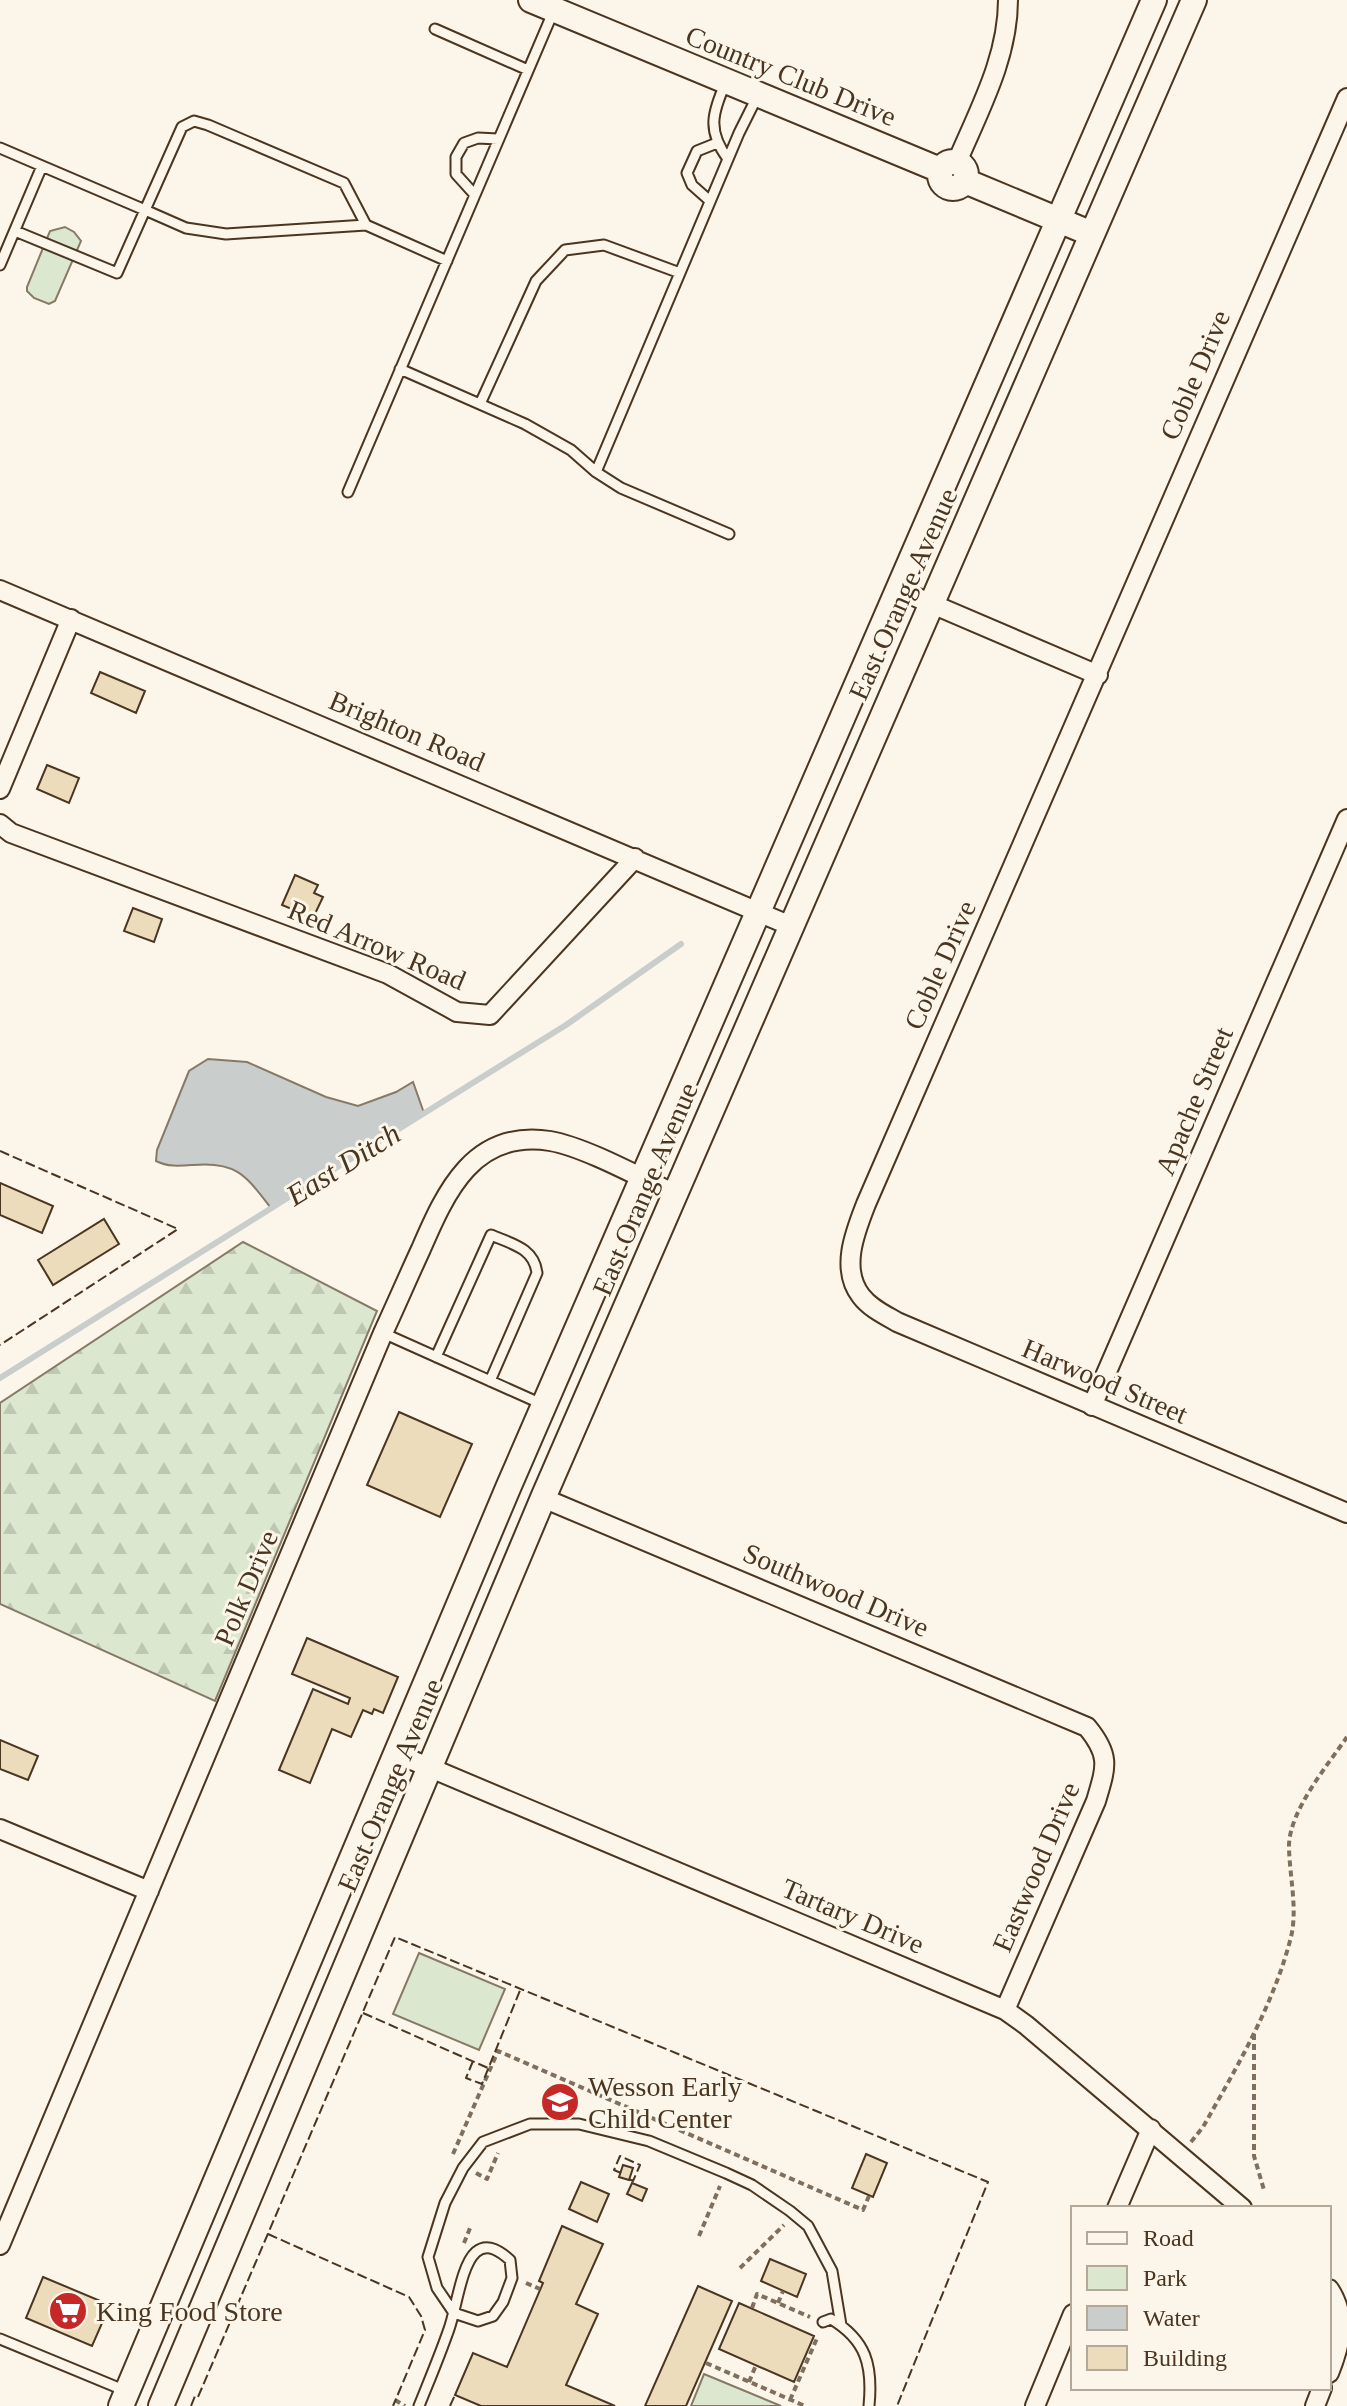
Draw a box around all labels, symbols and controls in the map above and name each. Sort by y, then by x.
street label: Country Club Drive [681,20,901,132]
street label: Coble Drive [1154,306,1236,444]
street label: East Orange Avenue [842,484,964,704]
street label: Brighton Road [325,684,489,778]
street label: Red Arrow Road [284,894,470,996]
street label: Coble Drive [898,896,982,1034]
street label: Apache Street [1149,1022,1239,1180]
street label: East Orange Avenue [586,1078,704,1300]
water label: East Ditch [279,1116,406,1212]
street label: Harwood Street [1018,1332,1192,1430]
street label: Polk Drive [208,1526,284,1650]
street label: Southwood Drive [739,1537,933,1643]
street label: East Orange Avenue [331,1674,449,1896]
street label: Eastwood Drive [986,1778,1086,1956]
street label: Tartary Drive [777,1872,929,1960]
place label: Wesson Early Child Center [588,2071,742,2134]
school or university icon: Wesson Early Child Center [539,2081,581,2123]
legend [1071,2206,1331,2390]
text: Road [1143,2225,1194,2251]
text: Park [1143,2265,1187,2291]
supermarket icon: King Food Store [47,2290,89,2332]
place label: King Food Store [96,2296,283,2327]
text: Water [1143,2305,1200,2331]
text: Building [1143,2345,1227,2371]

